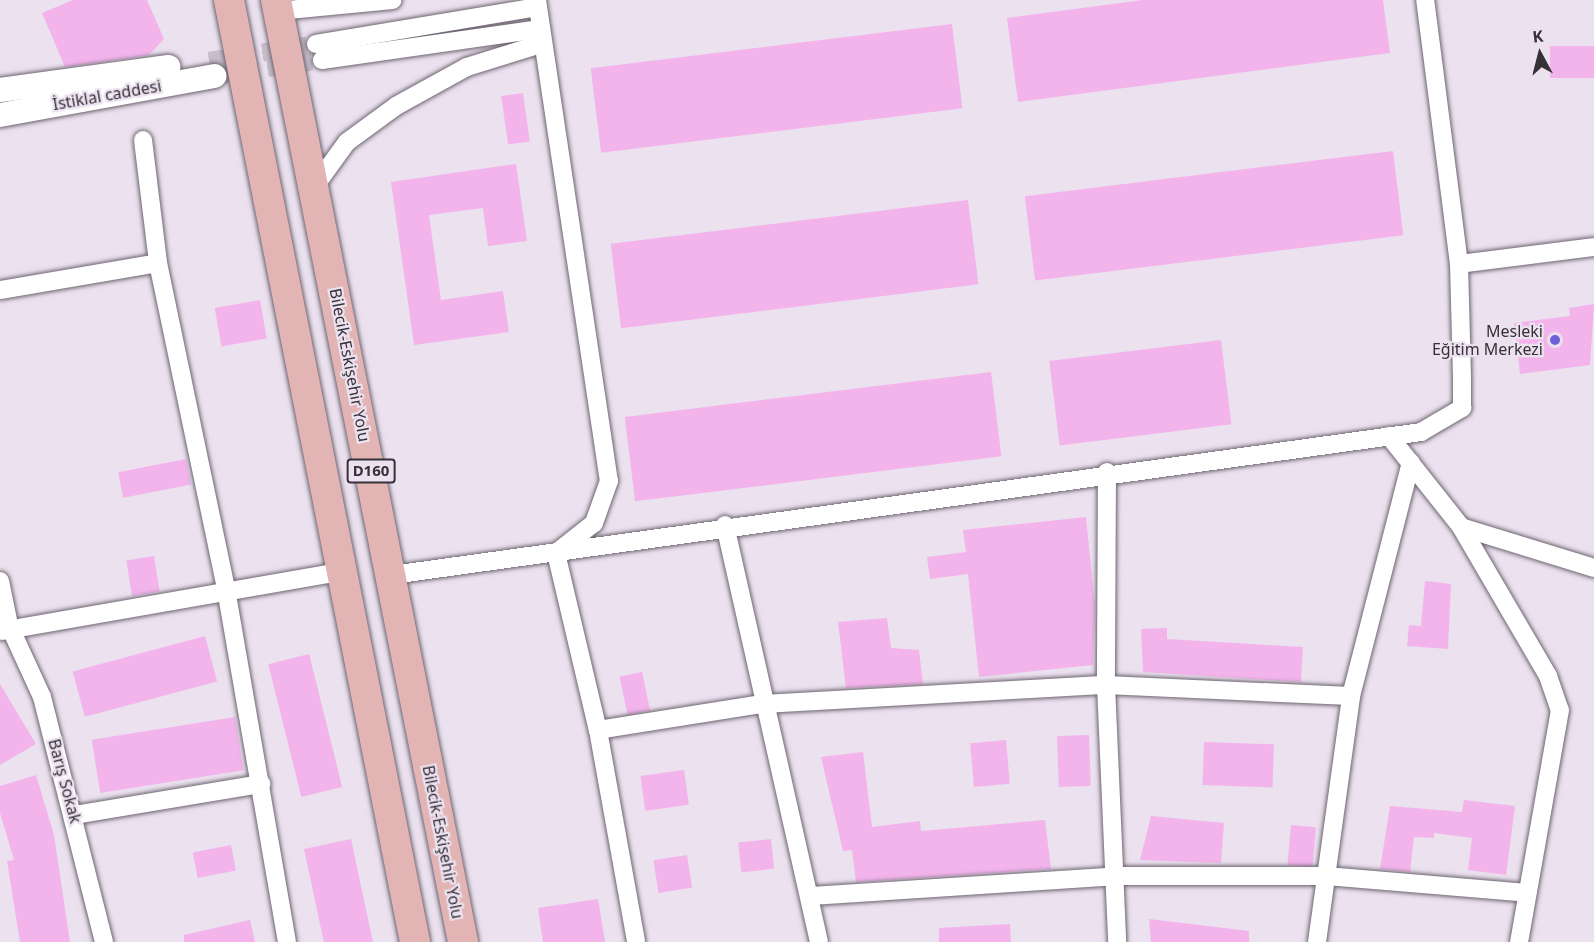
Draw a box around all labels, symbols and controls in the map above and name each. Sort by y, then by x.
north arrow [1510,24,1570,84]
text: K [1531,25,1544,48]
street label: İstiklal caddesi [51,76,163,114]
street label: Bilecik-Eskişehir Yolu [326,287,374,443]
place label: Mesleki Eğitim Merkezi [1432,321,1543,359]
marker: Mesleki Eğitim Merkezi [1548,333,1562,347]
road number: D160 [346,459,397,483]
street label: Barış Sokak [45,737,85,825]
street label: Bilecik-Eskişehir Yolu [419,764,467,920]

